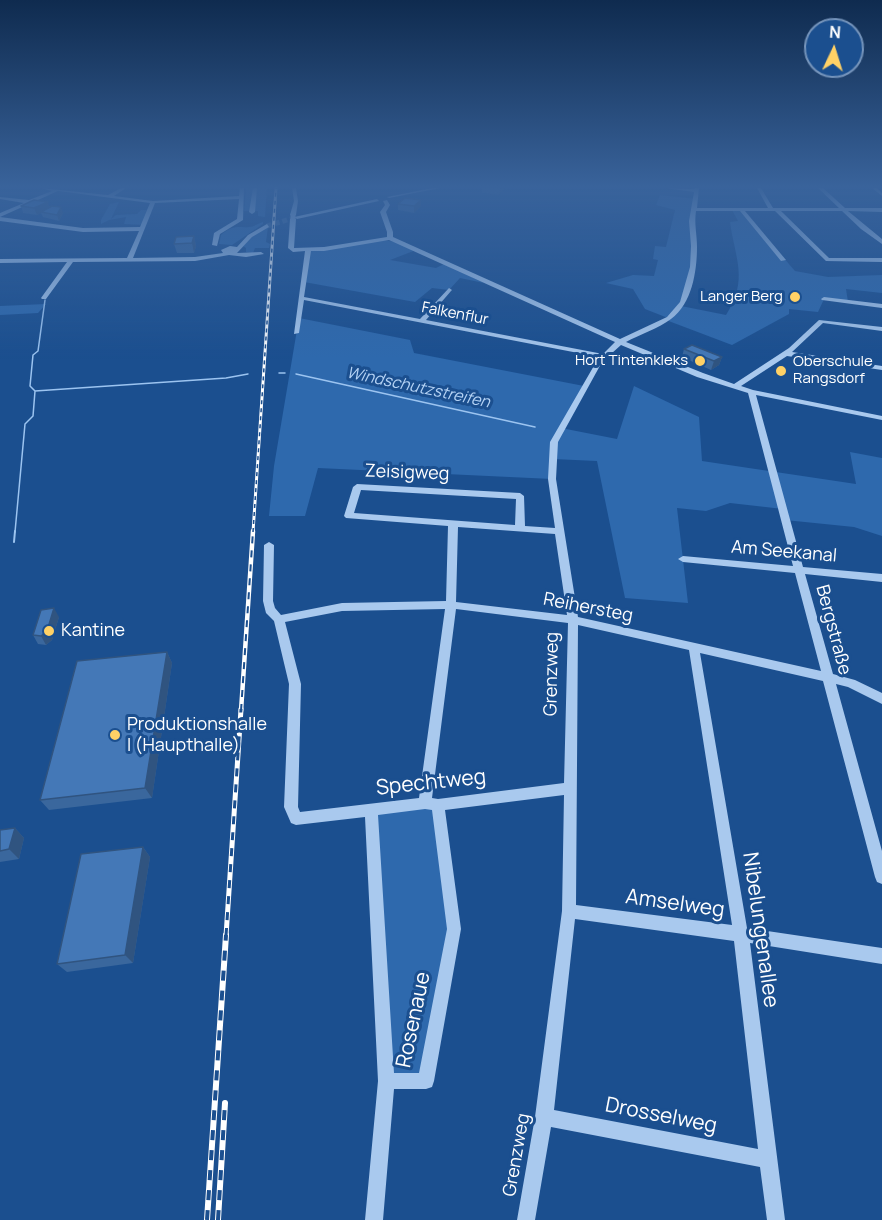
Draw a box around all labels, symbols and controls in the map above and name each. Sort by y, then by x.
north arrow [804,18,864,78]
text: N [829,21,842,43]
place label: Langer Berg [700,288,783,306]
marker: Langer Berg [788,290,802,304]
street label: Falkenflur [420,299,490,329]
place label: Hort Tintenkleks [575,352,688,370]
place label: Oberschule Rangsdorf [793,353,873,388]
marker: Hort Tintenkleks [693,354,707,368]
water label: Windschutzstreifen [345,363,491,413]
marker: Oberschule Rangsdorf [774,364,788,378]
street label: Zeisigweg [364,461,450,485]
street label: Am Seekanal [730,537,838,567]
street label: Bergstraße [811,583,855,677]
street label: Reihersteg [541,589,635,627]
place label: Kantine [61,620,125,642]
marker: Kantine [42,624,56,638]
street label: Grenzweg [540,632,564,716]
place label: Produktionshalle I (Haupthalle) [127,714,267,756]
marker: Produktionshalle I (Haupthalle) [108,728,122,742]
street label: Spechtweg [375,765,487,801]
street label: Nibelungenallee [737,851,783,1009]
street label: Amselweg [624,885,726,923]
street label: Rosenaue [392,970,436,1070]
street label: Drosselweg [603,1093,719,1139]
street label: Grenzweg [499,1112,535,1198]

